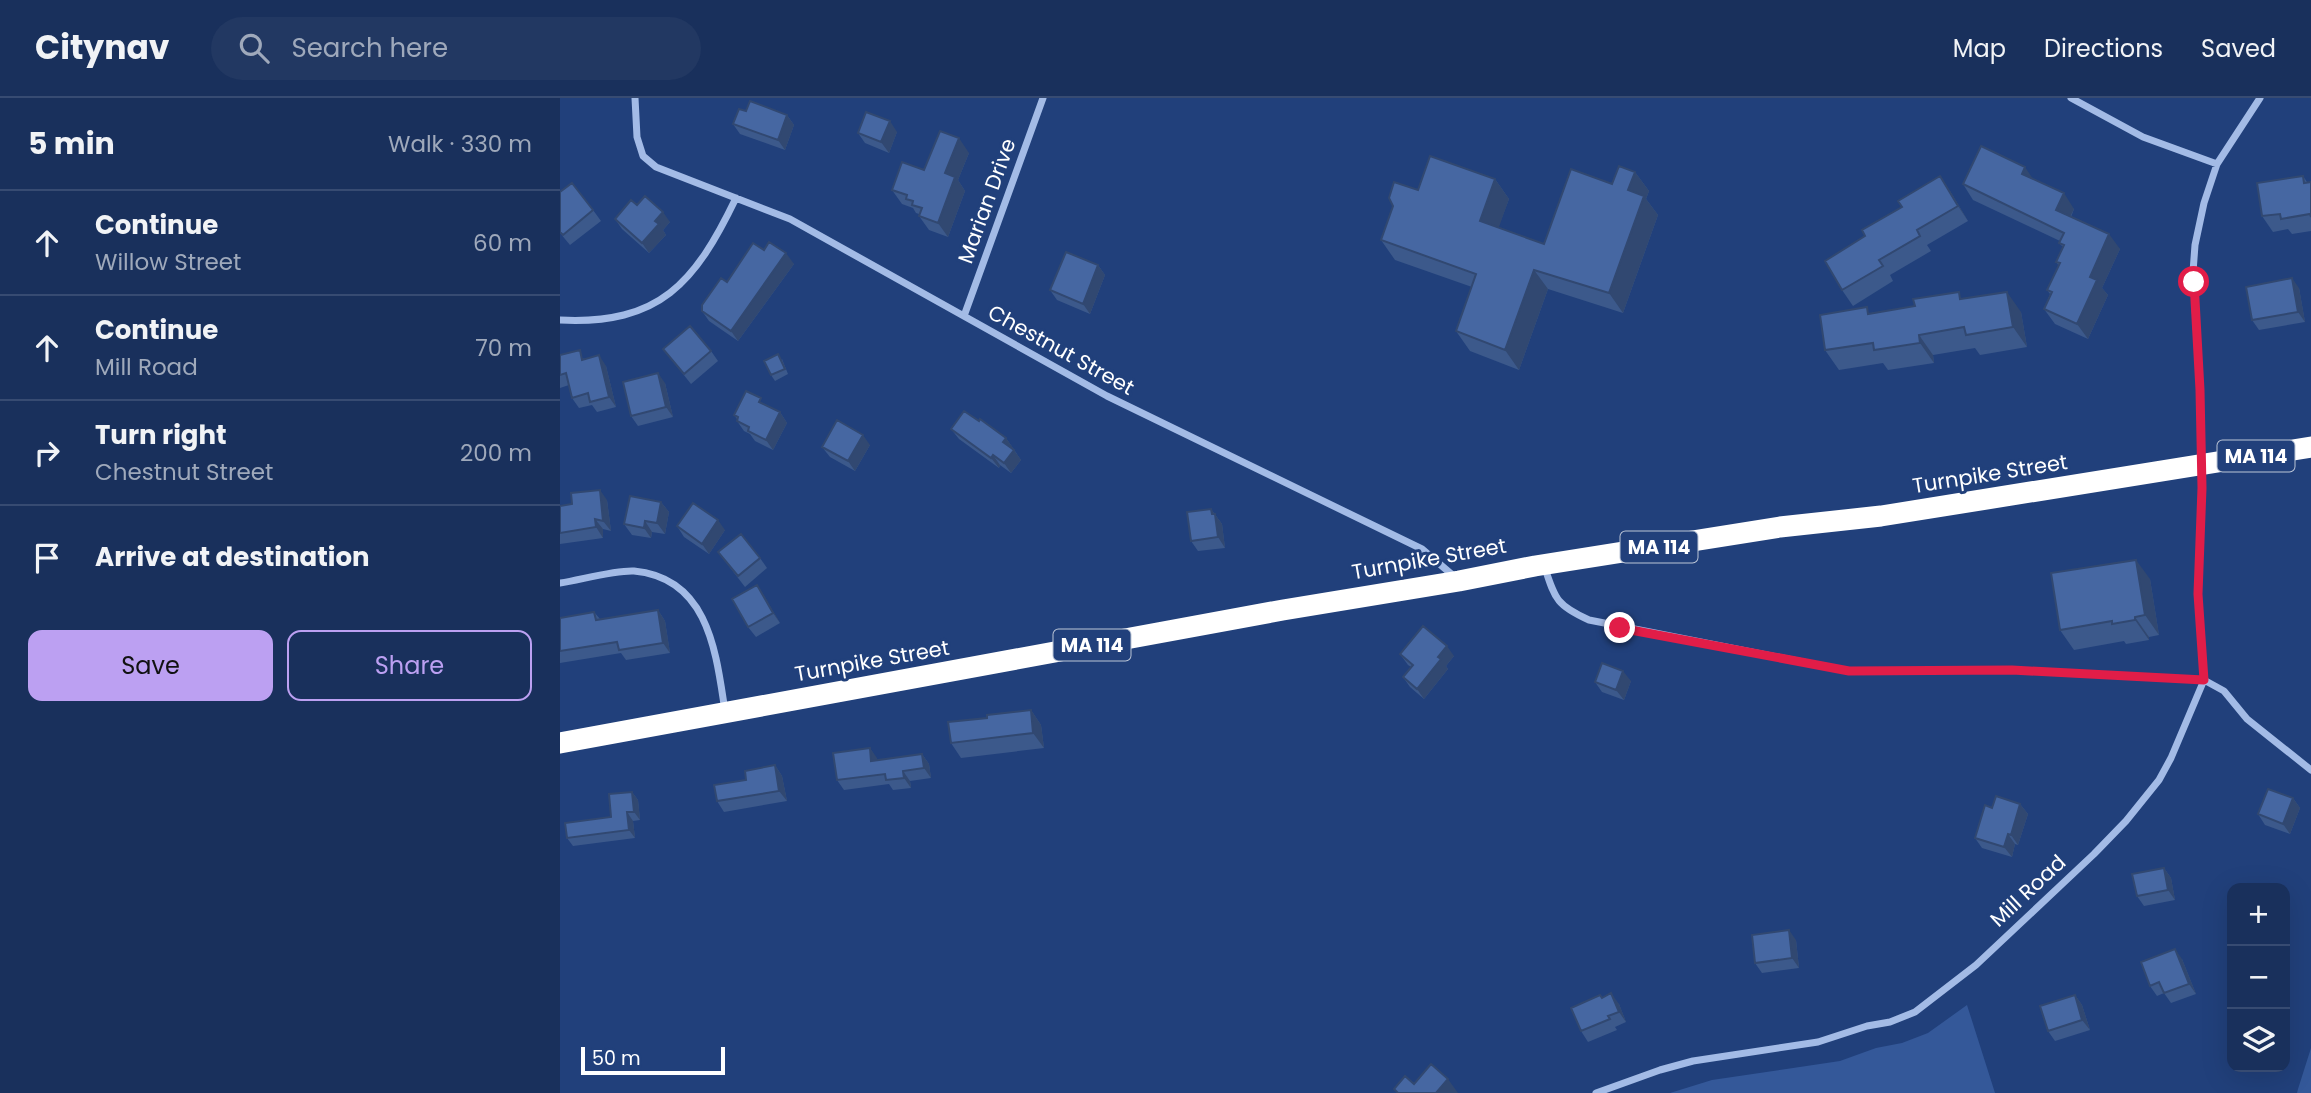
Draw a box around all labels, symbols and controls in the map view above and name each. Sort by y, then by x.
search box [211,17,701,80]
text: Citynav [35,24,169,71]
icon: search [235,29,273,67]
text: Search here [291,30,448,66]
text: Map [1953,32,2006,65]
text: Directions [2044,32,2163,65]
text: Saved [2201,32,2276,65]
text: 5 min [28,122,115,165]
text: Walk · 330 m [388,128,532,160]
street label: Marian Drive [950,134,1023,267]
text: Continue [95,207,218,243]
icon: ahead [28,224,66,262]
text: 60 m [473,227,532,259]
text: Willow Street [95,246,242,278]
route start [2178,266,2209,297]
street label: Chestnut Street [983,297,1140,402]
text: Continue [95,312,218,348]
icon: ahead [28,329,66,367]
text: 70 m [475,332,532,364]
text: Mill Road [95,351,198,383]
text: Turn right [95,417,227,453]
icon: right [28,434,66,472]
text: 200 m [460,437,532,469]
road number: MA 114 [2218,440,2294,472]
street label: Turnpike Street [1910,447,2069,500]
text: Chestnut Street [95,456,273,488]
street label: Turnpike Street [1349,531,1508,586]
road number: MA 114 [1620,531,1698,562]
icon: arrive [28,539,66,577]
text: Arrive at destination [95,539,370,575]
route end [1604,612,1635,643]
button: Save [28,630,273,701]
button: Share [287,630,532,701]
road number: MA 114 [1054,630,1130,660]
street label: Turnpike Street [792,633,951,688]
street label: Mill Road [1983,848,2072,933]
map controls [2227,883,2290,1072]
button: + [2227,883,2290,946]
button: − [2227,946,2290,1009]
button: layers [2227,1009,2290,1072]
scale bar [581,1044,724,1076]
text: 50 m [592,1045,641,1072]

